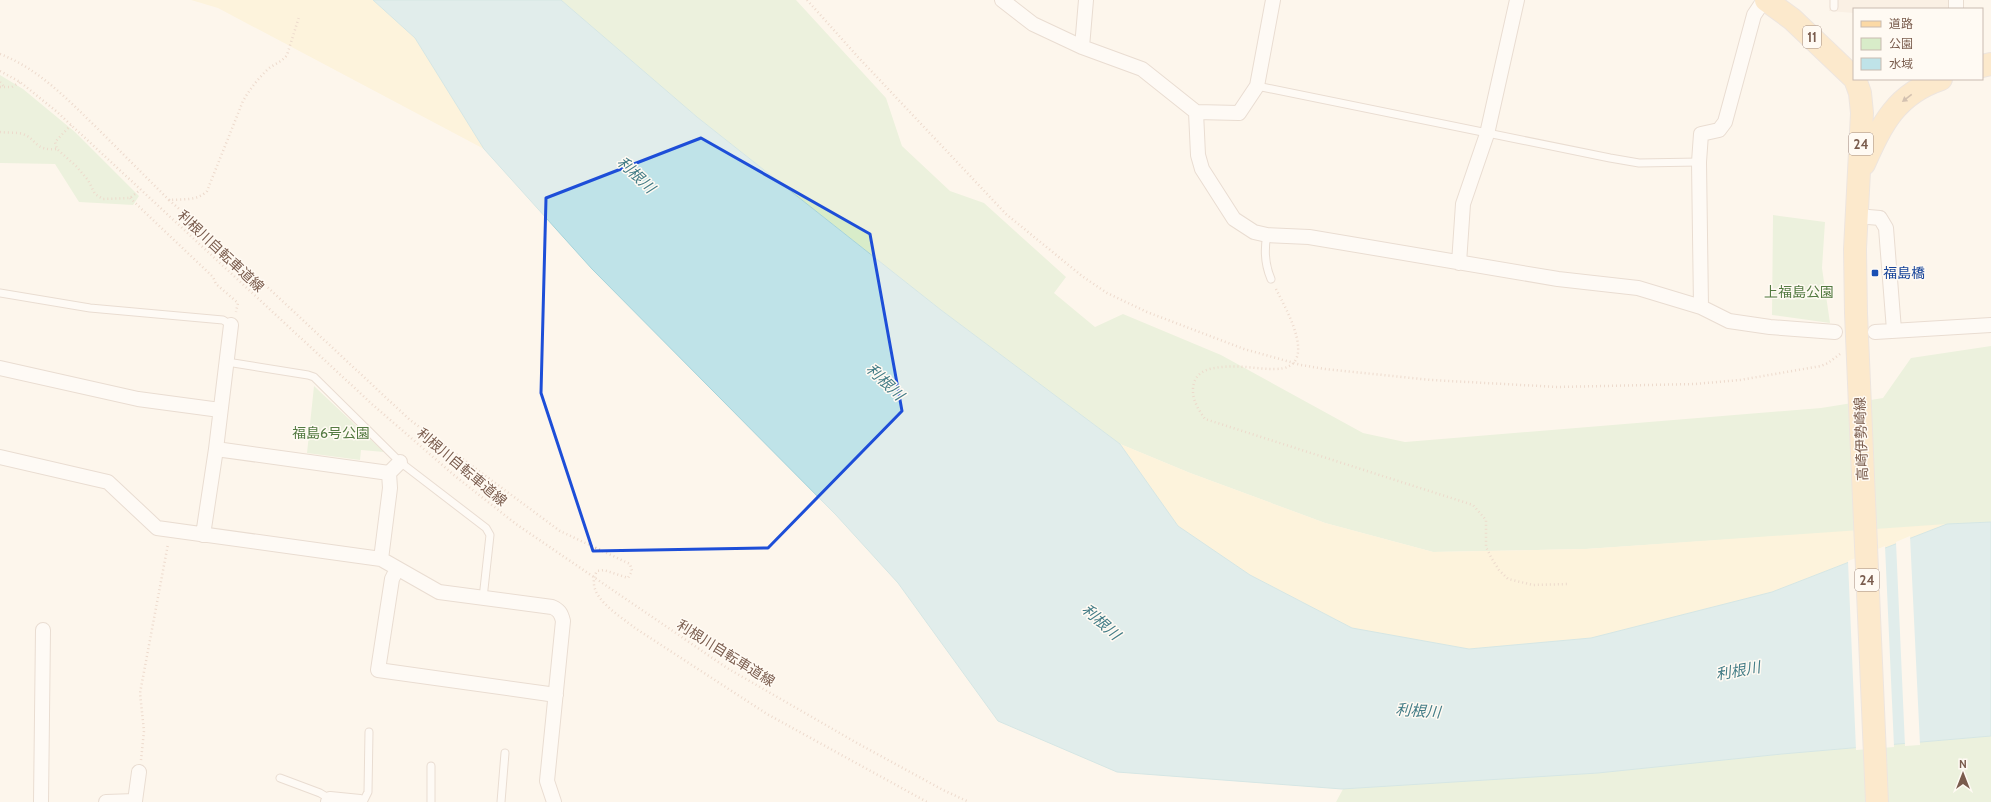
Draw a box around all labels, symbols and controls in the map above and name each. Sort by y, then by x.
legend [1853,8,1983,80]
text: 道路 [1889,16,1913,31]
road number: 11 [1803,26,1821,48]
text: 公園 [1889,36,1913,51]
text: 水域 [1889,56,1913,71]
one-way arrow [1901,93,1912,102]
road number: 24 [1849,133,1873,155]
water label: 利根川 [613,153,660,198]
street label: 利根川自転車道線 [174,206,268,296]
place label: 福島橋 [1883,264,1925,282]
marker: 福島橋 [1870,268,1880,278]
park label: 上福島公園 [1764,283,1834,301]
water label: 利根川 [863,360,909,405]
street label: 高崎伊勢崎線 [1851,397,1871,481]
park label: 福島6号公園 [292,424,370,442]
street label: 利根川自転車道線 [413,424,511,510]
road number: 24 [1855,569,1879,591]
water label: 利根川 [1078,600,1125,645]
street label: 利根川自転車道線 [674,616,778,690]
water label: 利根川 [1714,658,1764,684]
water label: 利根川 [1395,700,1443,722]
north arrow [1943,754,1983,794]
text: N [1959,757,1967,771]

